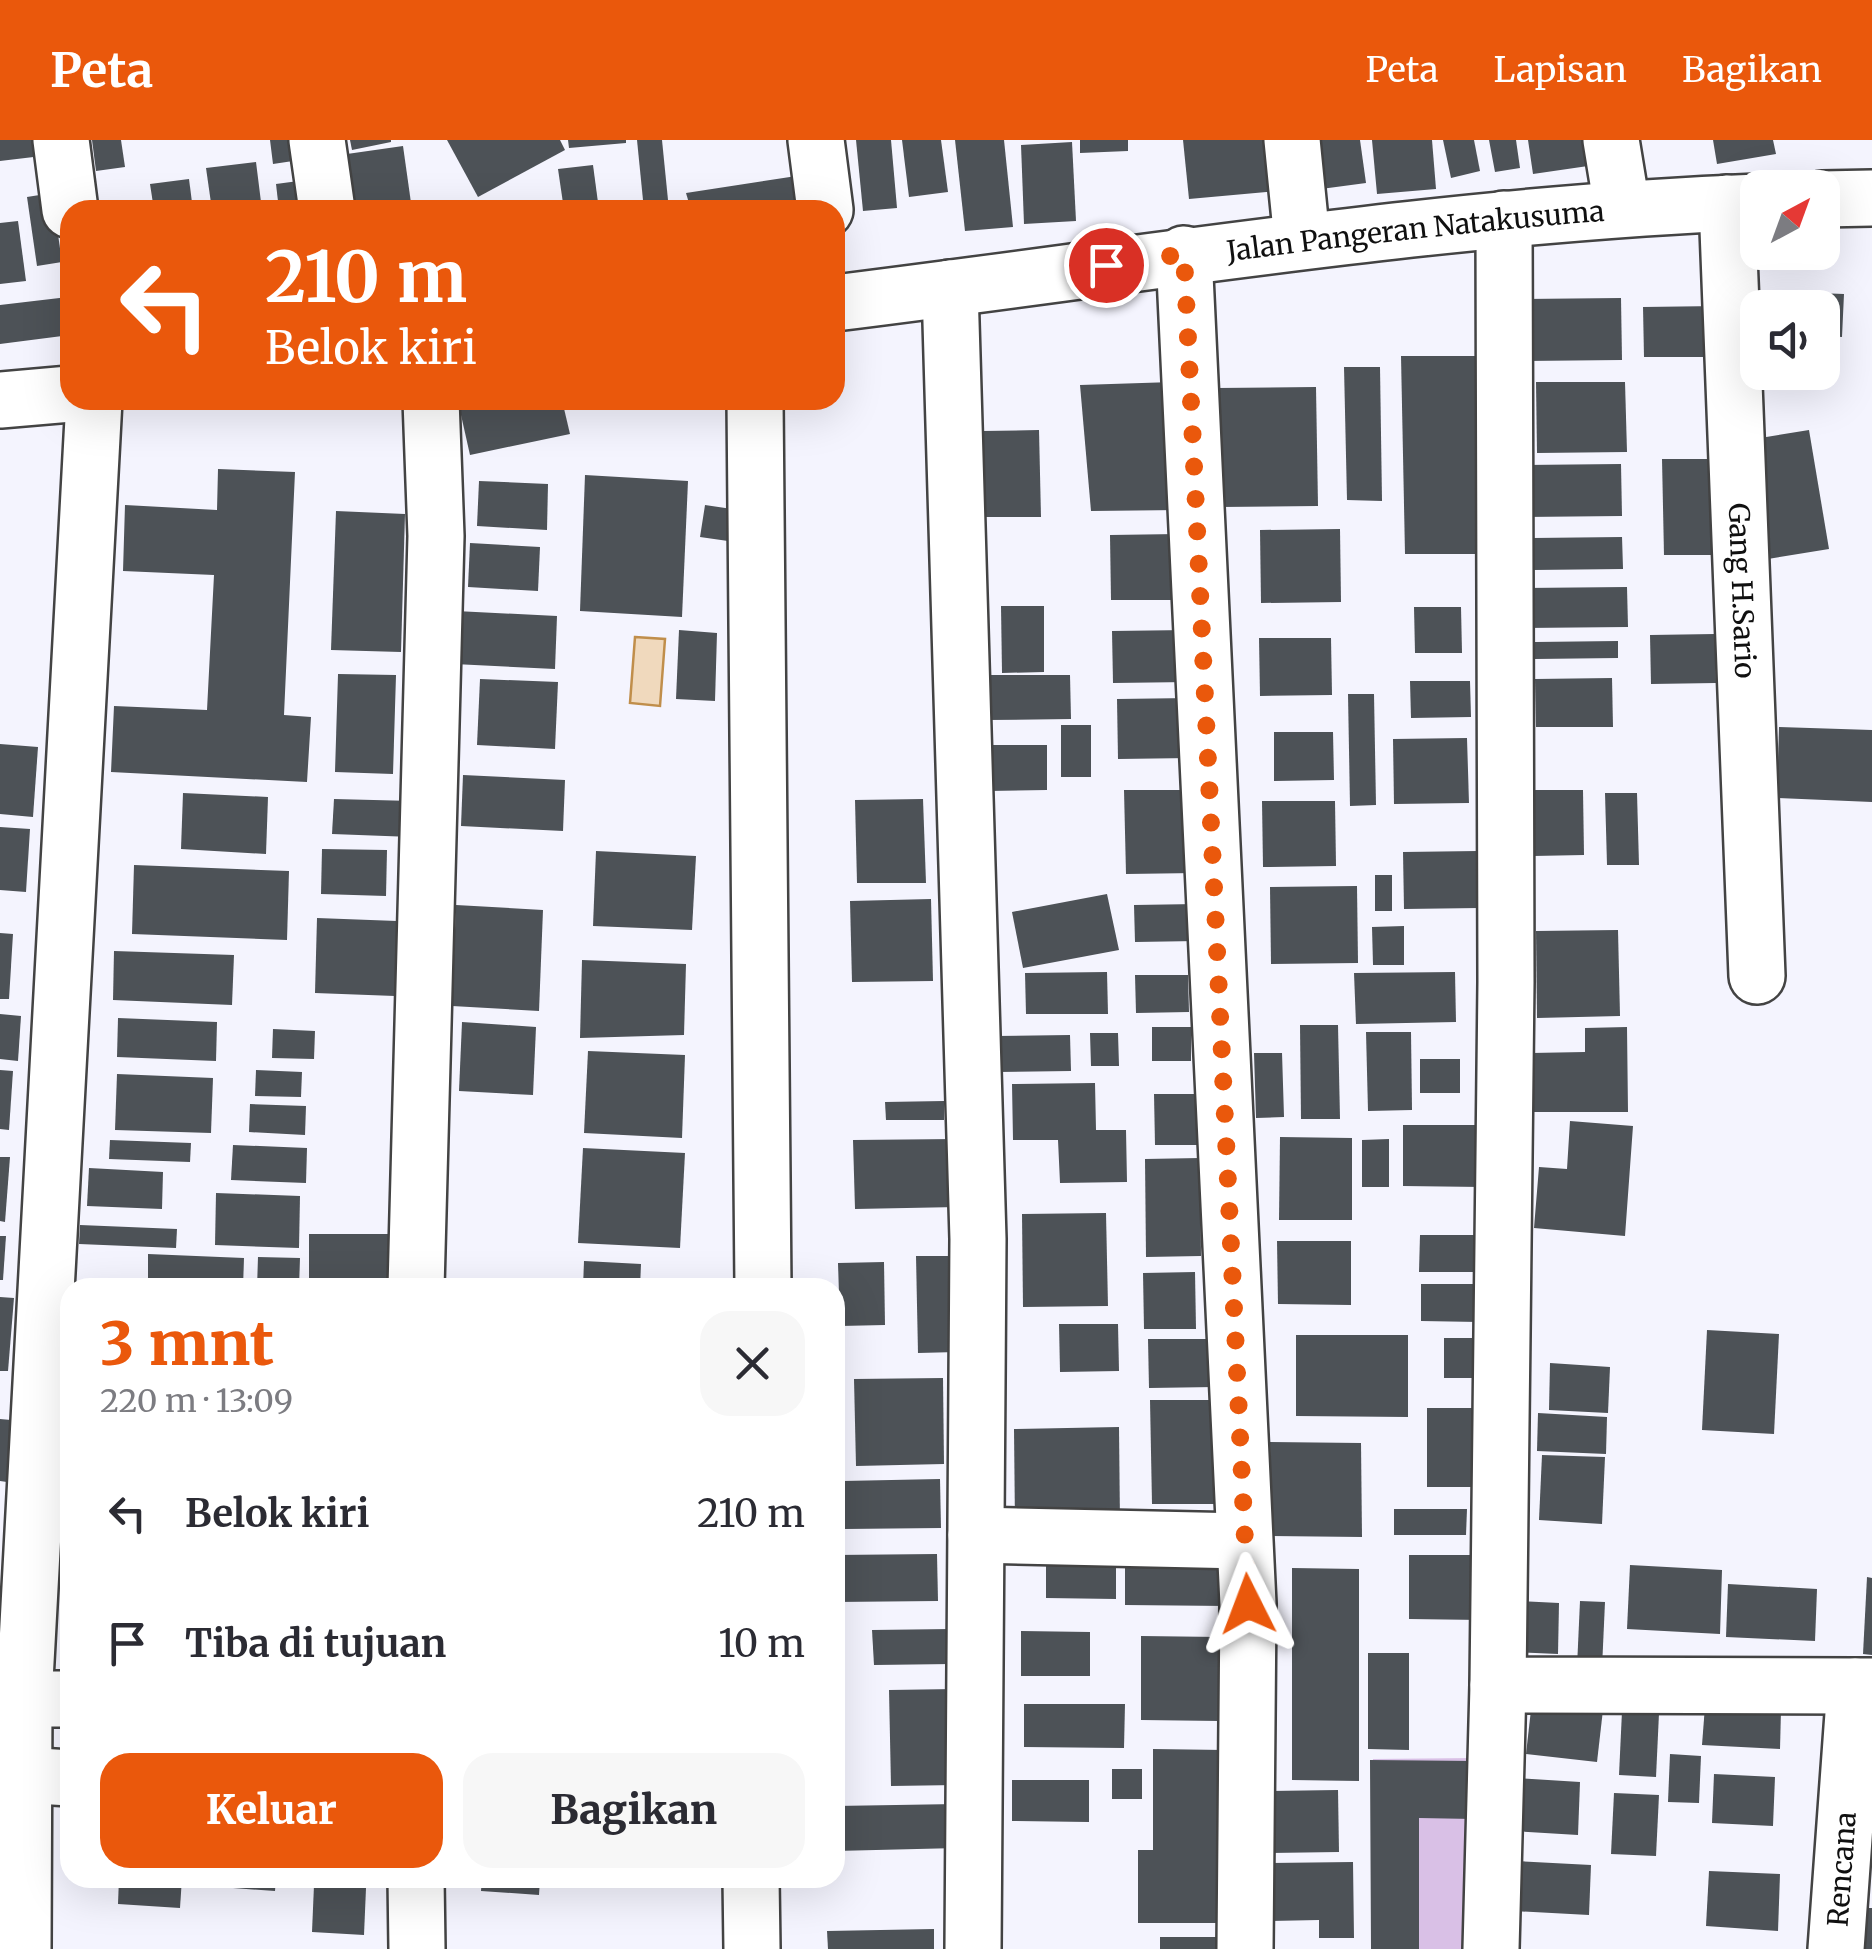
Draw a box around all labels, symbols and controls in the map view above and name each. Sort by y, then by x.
text: Peta [50,40,153,100]
text: Peta [1365,48,1438,92]
text: Lapisan [1493,48,1627,92]
text: Bagikan [1682,48,1822,92]
north arrow [1740,170,1840,270]
map controls [1740,170,1840,390]
street label: Jalan Pangeran Natakusuma [1224,193,1606,269]
pin [1064,223,1149,308]
text: 210 m [265,233,467,321]
icon: arrive [1079,238,1134,293]
icon: left [100,240,230,370]
button: sound [1740,290,1840,390]
text: Belok kiri [265,320,477,376]
street label: Gang H.Sario [1721,502,1763,679]
text: 3 mnt [100,1306,274,1381]
button: close [700,1311,805,1416]
text: 220 m · 13:09 [100,1381,293,1421]
icon: left [100,1486,155,1541]
text: Belok kiri [185,1490,369,1537]
text: 210 m [697,1490,805,1537]
position arrow [1196,1552,1300,1656]
icon: arrive [100,1616,155,1671]
text: Tiba di tujuan [185,1620,446,1667]
text: 10 m [718,1620,805,1667]
button: Keluar [100,1753,443,1868]
button: Bagikan [463,1753,805,1868]
street label: Rencana [1820,1810,1864,1928]

